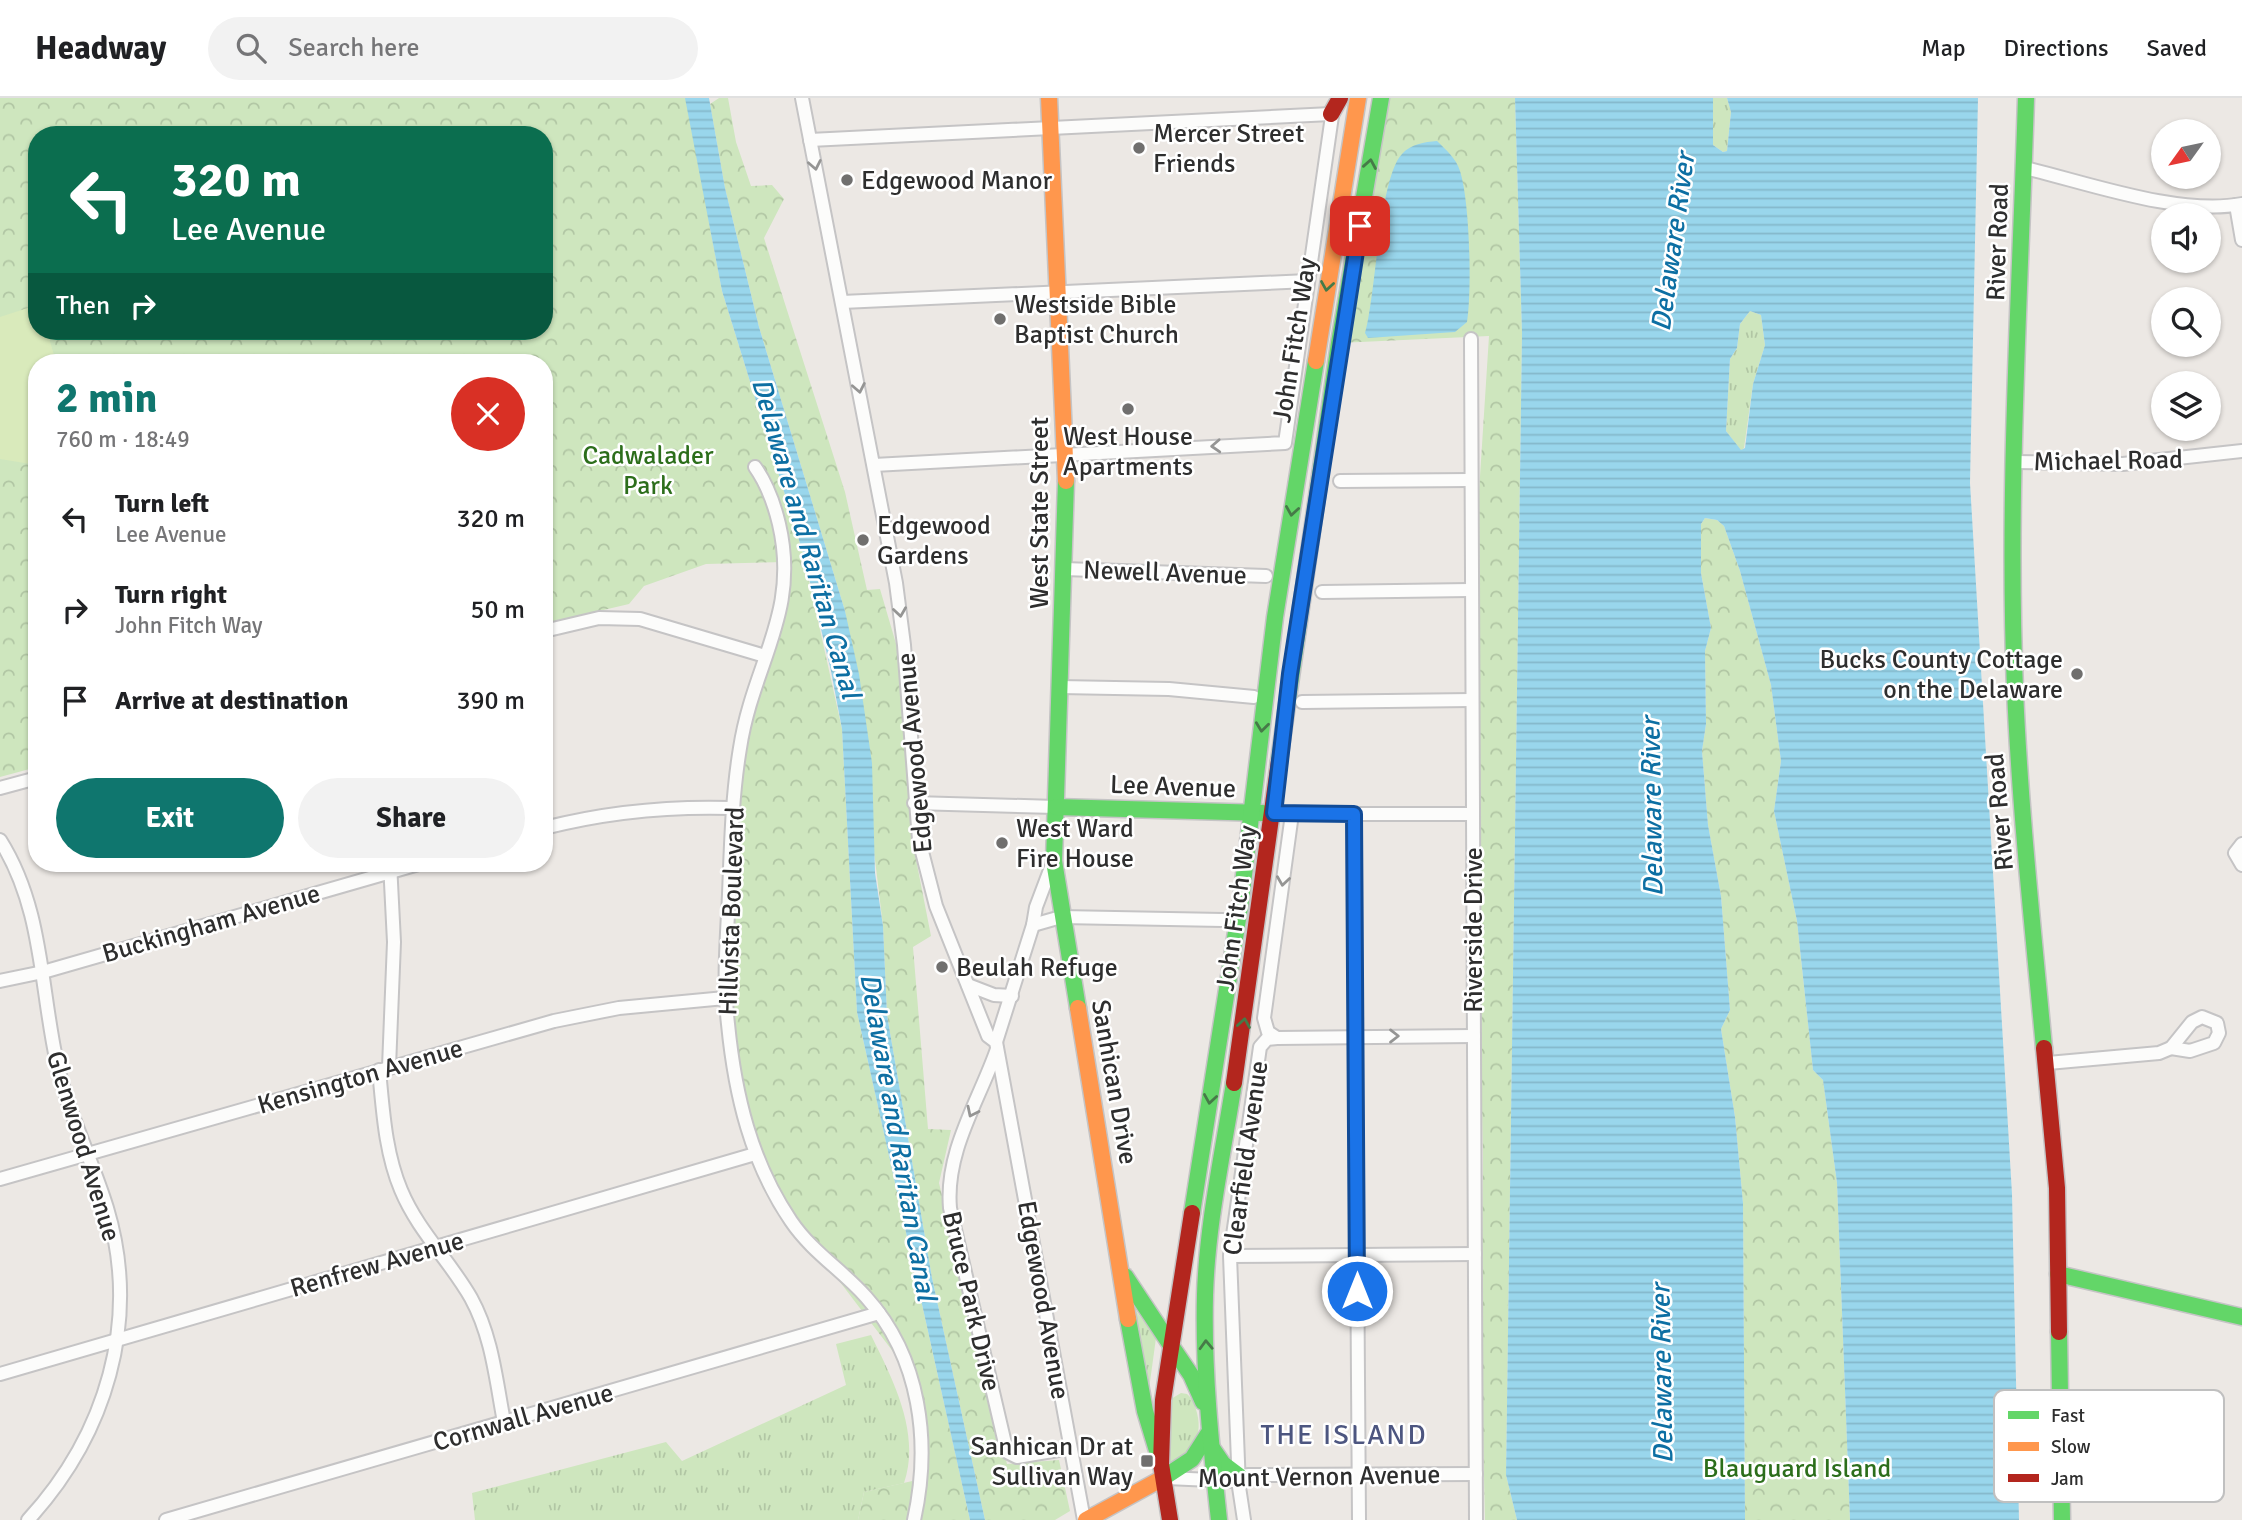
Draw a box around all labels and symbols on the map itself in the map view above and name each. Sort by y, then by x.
place label: Mercer Street Friends [1153,118,1304,180]
north arrow [2151,119,2221,189]
marker: Mercer Street Friends [1131,140,1147,156]
water label: Delaware River [1644,147,1703,333]
one-way arrow [1362,158,1377,170]
one-way arrow [807,159,822,171]
place label: Edgewood Manor [861,165,1052,197]
marker: Edgewood Manor [839,172,855,188]
street label: River Road [1980,183,2016,301]
pin [1330,196,1390,256]
street label: John Fitch Way [1266,255,1324,425]
one-way arrow [1320,280,1335,292]
place label: Westside Bible Baptist Church [1014,289,1179,351]
marker: Westside Bible Baptist Church [992,311,1008,327]
water label: Delaware and Raritan Canal [744,374,869,704]
one-way arrow [851,382,866,394]
marker: West House Apartments [1120,401,1136,417]
street label: West State Street [1024,417,1056,609]
place label: West House Apartments [1063,421,1193,483]
one-way arrow [1211,439,1222,454]
park label: Cadwalader Park [582,440,714,502]
street label: Michael Road [2033,444,2183,478]
one-way arrow [1285,505,1300,517]
place label: Edgewood Gardens [877,510,991,572]
marker: Edgewood Gardens [855,532,871,548]
street label: Newell Avenue [1083,554,1247,592]
one-way arrow [892,606,907,618]
place label: Bucks County Cottage on the Delaware [1819,644,2063,706]
street label: Edgewood Avenue [890,651,940,854]
marker: Bucks County Cottage on the Delaware [2069,666,2085,682]
water label: Delaware River [1633,713,1671,897]
one-way arrow [1254,721,1269,732]
street label: River Road [1979,752,2021,872]
street label: Lee Avenue [1109,769,1236,805]
street label: Hillvista Boulevard [712,806,752,1016]
place label: West Ward Fire House [1016,813,1134,875]
street label: John Fitch Way [1210,823,1264,993]
marker: West Ward Fire House [994,835,1010,851]
street label: Riverside Drive [1458,847,1490,1013]
one-way arrow [1276,875,1291,887]
street label: Buckingham Avenue [99,878,324,970]
place label: Beulah Refuge [956,952,1118,984]
marker: Beulah Refuge [934,959,950,975]
water label: Delaware and Raritan Canal [852,971,944,1305]
street label: Sanhican Drive [1084,997,1144,1167]
one-way arrow [1236,1017,1251,1029]
one-way arrow [1389,1028,1400,1044]
street label: Kensington Avenue [254,1032,467,1122]
street label: Glenwood Avenue [39,1047,127,1245]
street label: Clearfield Avenue [1217,1059,1275,1257]
one-way arrow [1203,1093,1218,1104]
one-way arrow [966,1105,980,1117]
street label: Edgewood Avenue [1010,1198,1076,1402]
street label: Bruce Park Drive [935,1208,1007,1394]
street label: Renfrew Avenue [287,1225,468,1305]
position arrow [1320,1254,1394,1328]
water label: Delaware River [1643,1280,1681,1464]
one-way arrow [1198,1339,1213,1350]
street label: Cornwall Avenue [429,1377,617,1459]
legend [1994,1390,2224,1502]
text: Fast [2051,1404,2085,1428]
district label: THE ISLAND [1260,1418,1428,1452]
place label: Sanhican Dr at Sullivan Way [971,1431,1133,1493]
text: Slow [2051,1435,2091,1459]
marker: Sanhican Dr at Sullivan Way [1139,1453,1155,1469]
park label: Blauguard Island [1703,1453,1891,1485]
street label: Mount Vernon Avenue [1197,1459,1441,1495]
text: Jam [2051,1467,2084,1491]

